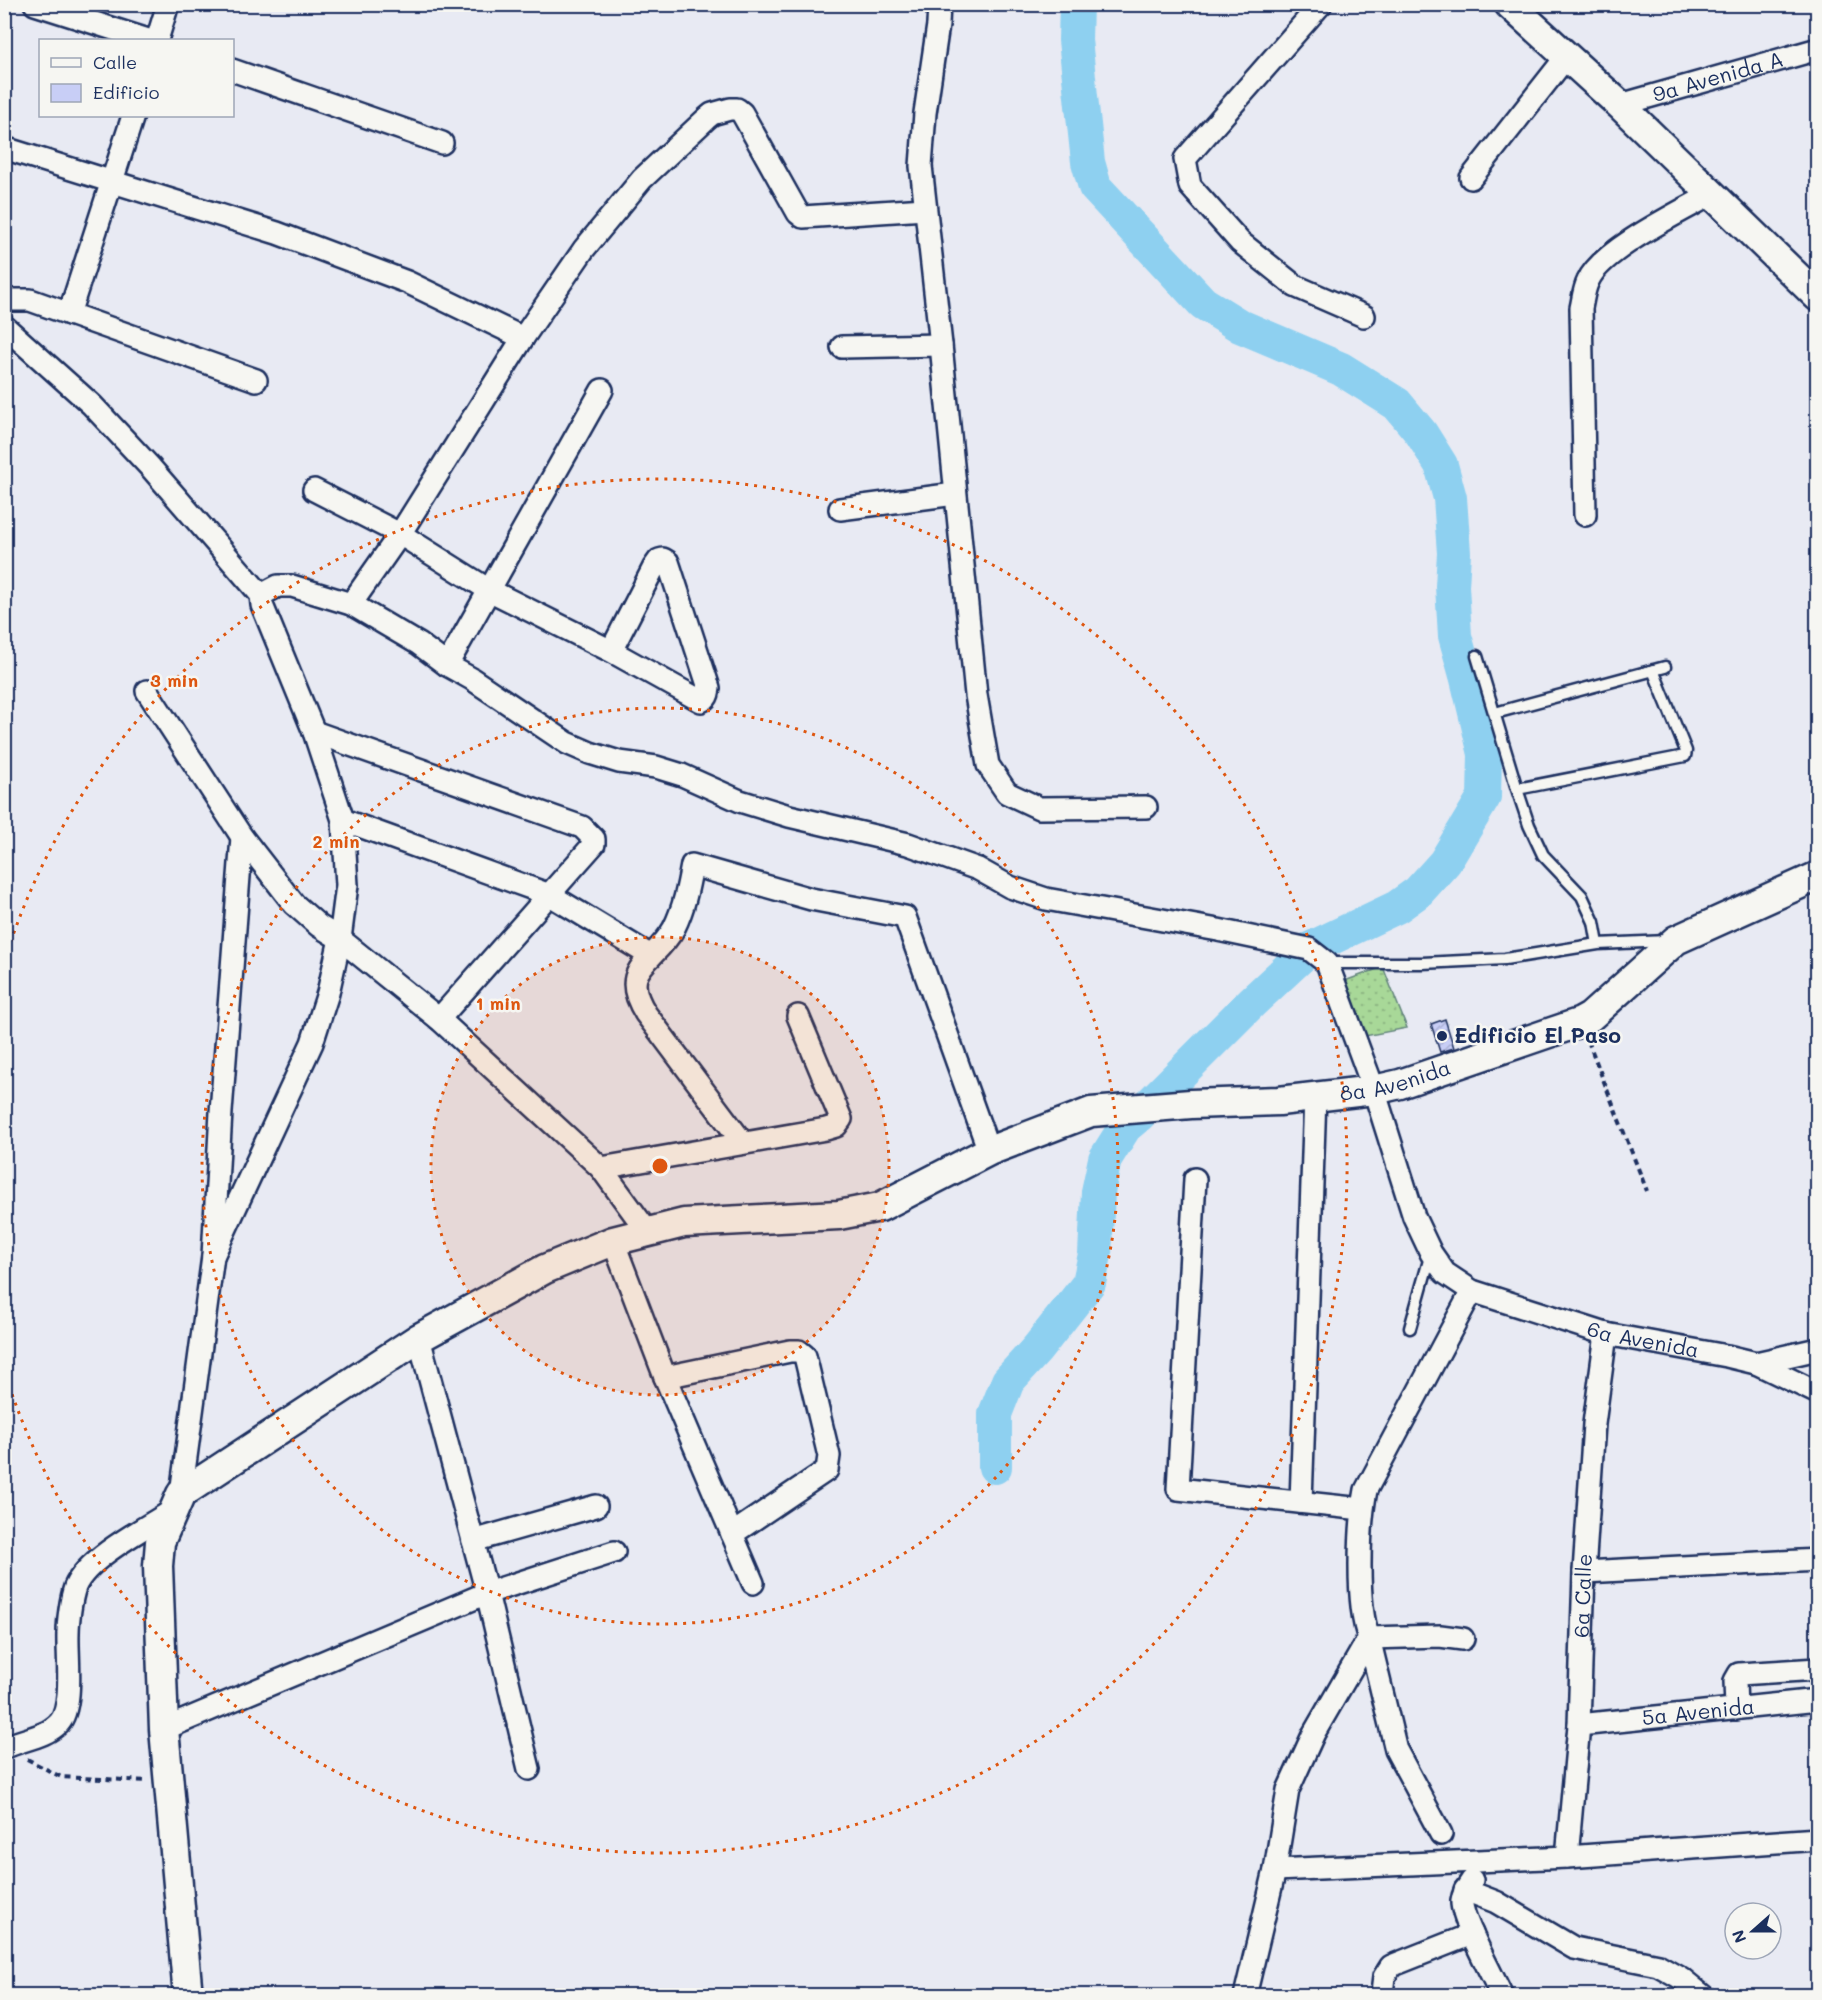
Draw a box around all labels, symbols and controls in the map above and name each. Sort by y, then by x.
legend [39,39,234,117]
street label: 9a Avenida A [1649,44,1786,107]
text: Calle [93,50,137,74]
text: Edificio [93,80,160,104]
text: 3 min [150,668,198,692]
text: 2 min [312,829,360,853]
text: 1 min [475,991,521,1015]
place label: Edificio El Paso [1454,1021,1621,1048]
marker: Edificio El Paso [1435,1029,1449,1043]
street label: 8a Avenida [1338,1053,1454,1106]
centre of rings [650,1156,670,1176]
street label: 6a Avenida [1584,1314,1701,1363]
street label: 6a Calle [1567,1553,1597,1638]
street label: 5a Avenida [1641,1692,1756,1730]
north arrow [1723,1901,1783,1961]
text: N [1727,1927,1751,1946]

